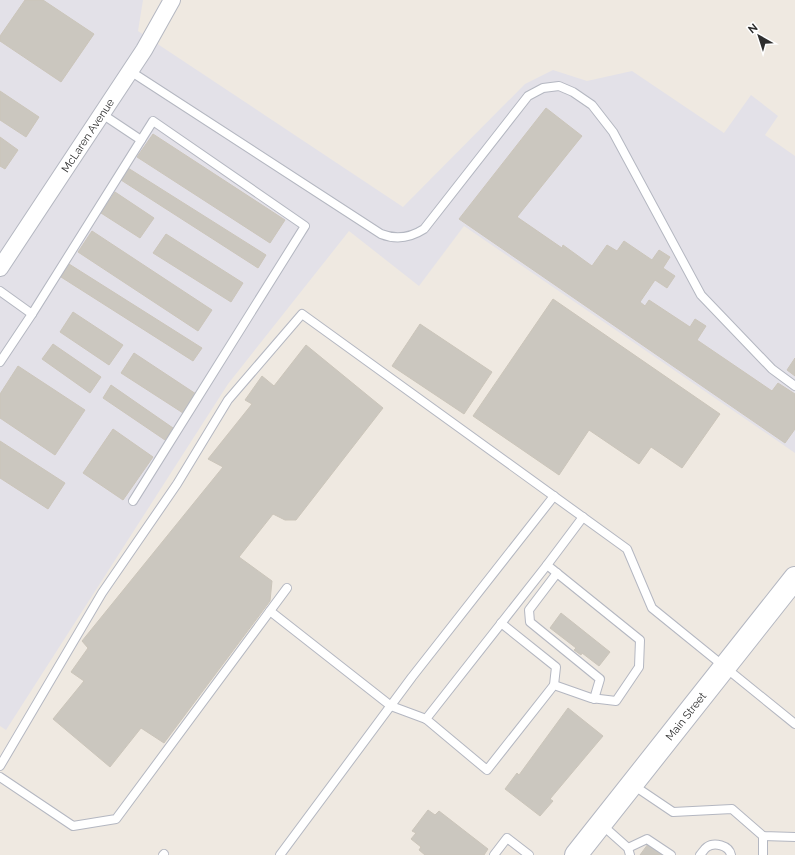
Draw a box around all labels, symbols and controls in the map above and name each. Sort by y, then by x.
north arrow [739,16,779,56]
text: N [746,21,760,36]
street label: McLaren Avenue [59,96,117,175]
street label: Main Street [663,689,709,743]

